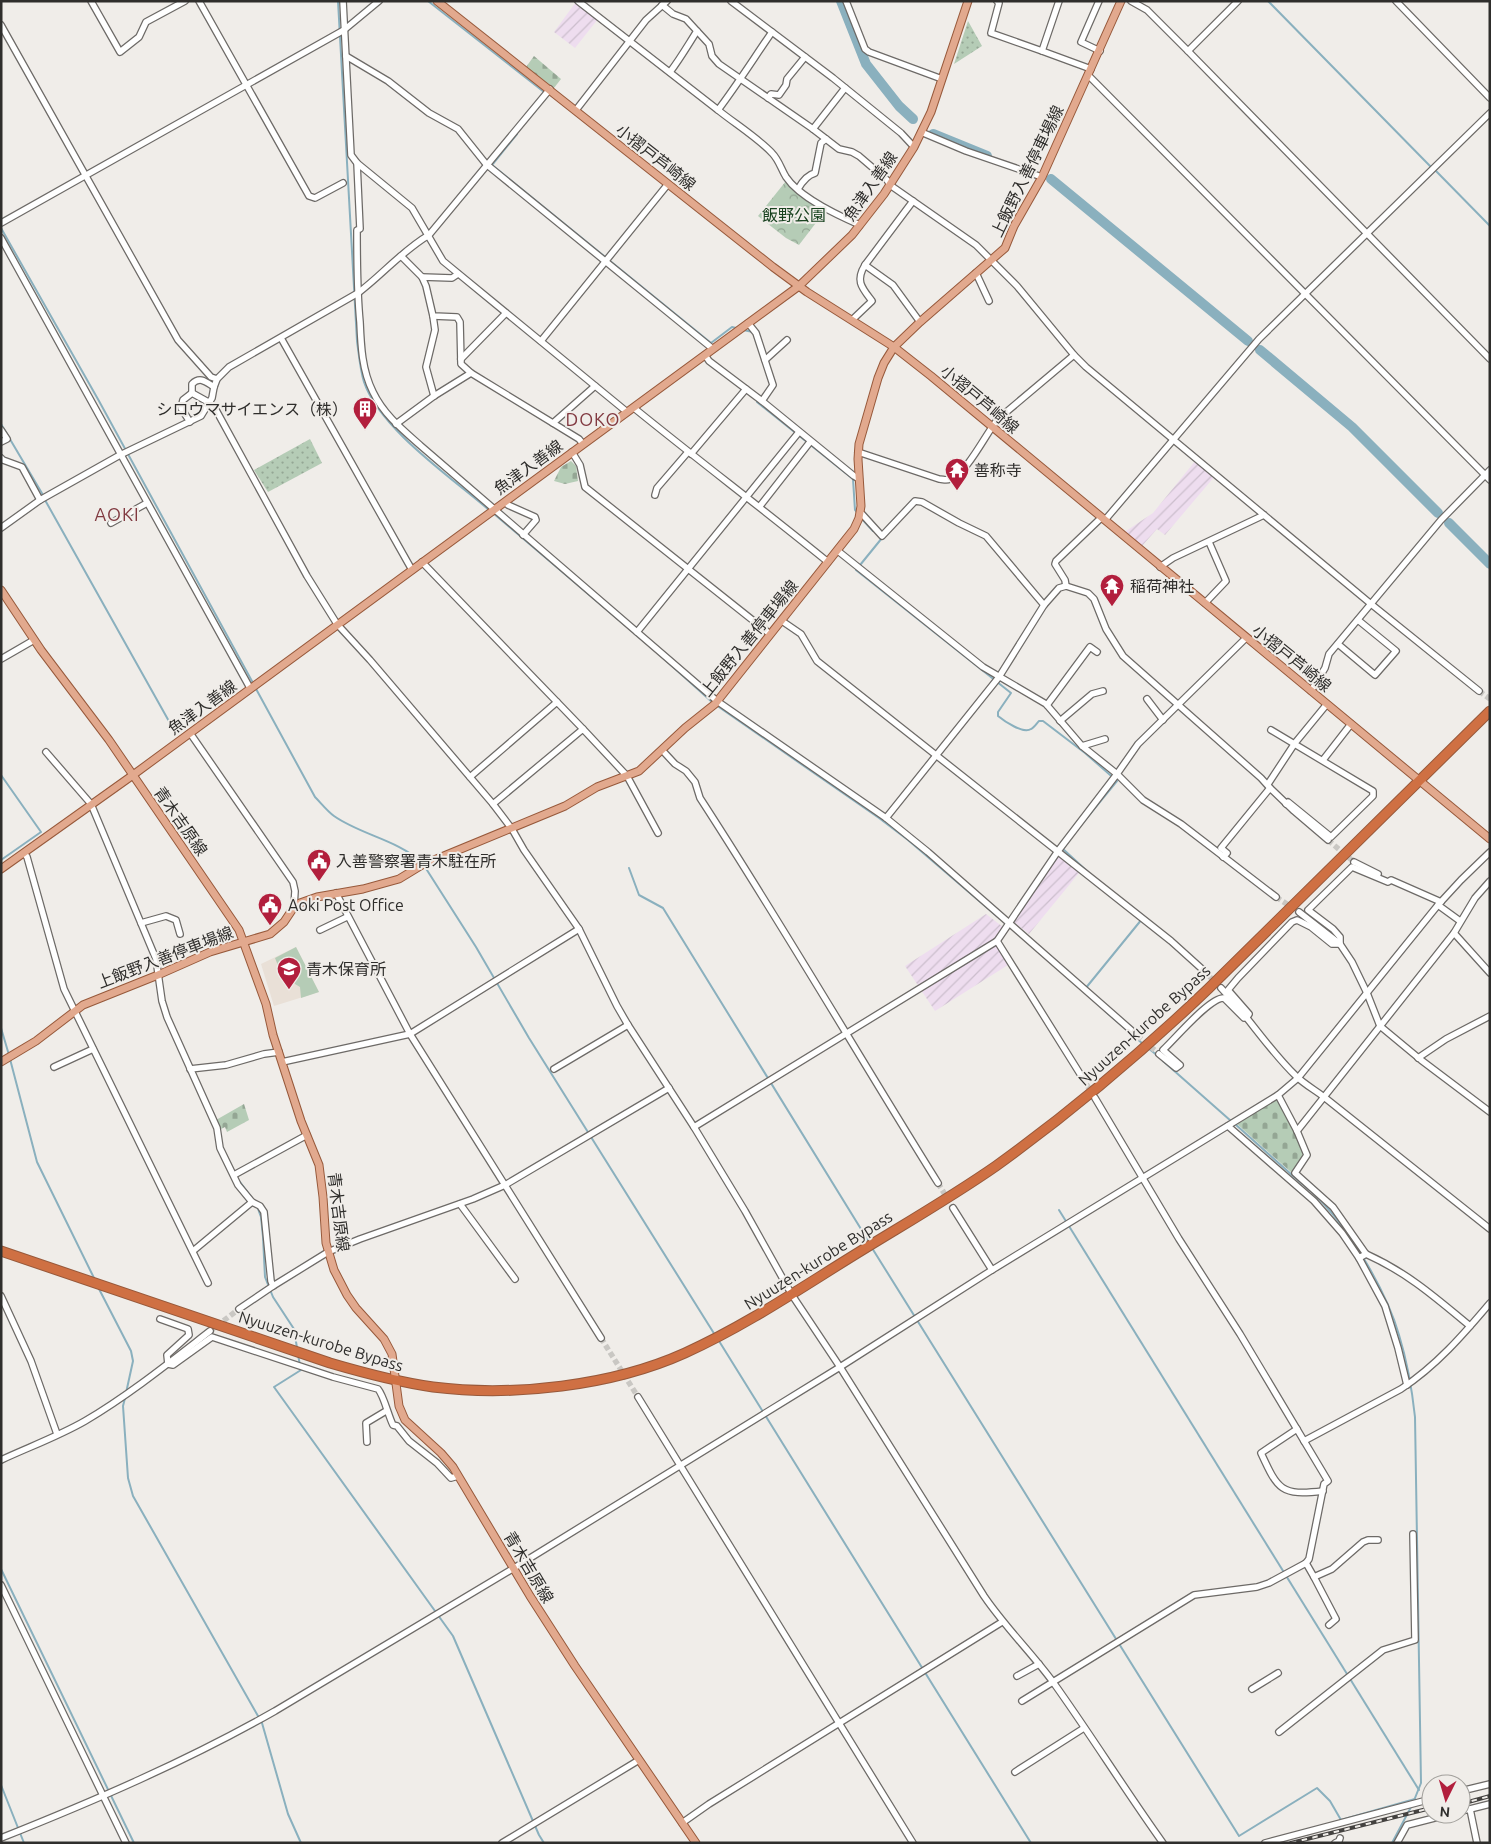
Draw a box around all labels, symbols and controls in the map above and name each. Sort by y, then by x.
street label: 上飯野入善停車場線 [987,102,1067,240]
street label: 小摺戸芦崎線 [613,120,699,194]
street label: 魚津入善線 [840,148,900,224]
park label: 飯野公園 [762,206,826,224]
street label: 小摺戸芦崎線 [937,361,1023,437]
building icon: シロウマサイエンス（株） [352,396,378,430]
place label: シロウマサイエンス（株） [156,400,348,418]
district label: DOKO [565,409,621,429]
street label: 魚津入善線 [490,436,566,498]
temple icon: 善称寺 [944,457,970,491]
place label: 善称寺 [974,461,1022,479]
district label: AOKI [94,504,140,524]
temple icon: 稲荷神社 [1099,573,1125,607]
street label: 上飯野入善停車場線 [697,576,801,700]
place label: 稲荷神社 [1130,577,1194,595]
street label: 小摺戸芦崎線 [1249,621,1335,695]
street label: 魚津入善線 [164,676,240,738]
street label: 青木吉原線 [151,783,211,859]
public building icon: 入善警察署青木駐在所 [306,848,332,882]
place label: 入善警察署青木駐在所 [336,852,496,870]
public building icon: Aoki Post Office [257,892,283,926]
place label: Aoki Post Office [288,896,404,914]
street label: 上飯野入善停車場線 [95,923,235,991]
school or university icon: 青木保育所 [276,956,302,990]
place label: 青木保育所 [306,960,386,978]
street label: Nyuuzen-kurobe Bypass [1074,961,1214,1089]
street label: 青木吉原線 [325,1171,353,1253]
street label: Nyuuzen-kurobe Bypass [741,1207,895,1313]
street label: Nyuuzen-kurobe Bypass [237,1307,405,1375]
street label: 青木吉原線 [501,1528,557,1606]
north arrow [1421,1774,1471,1824]
text: N [1439,1804,1451,1820]

